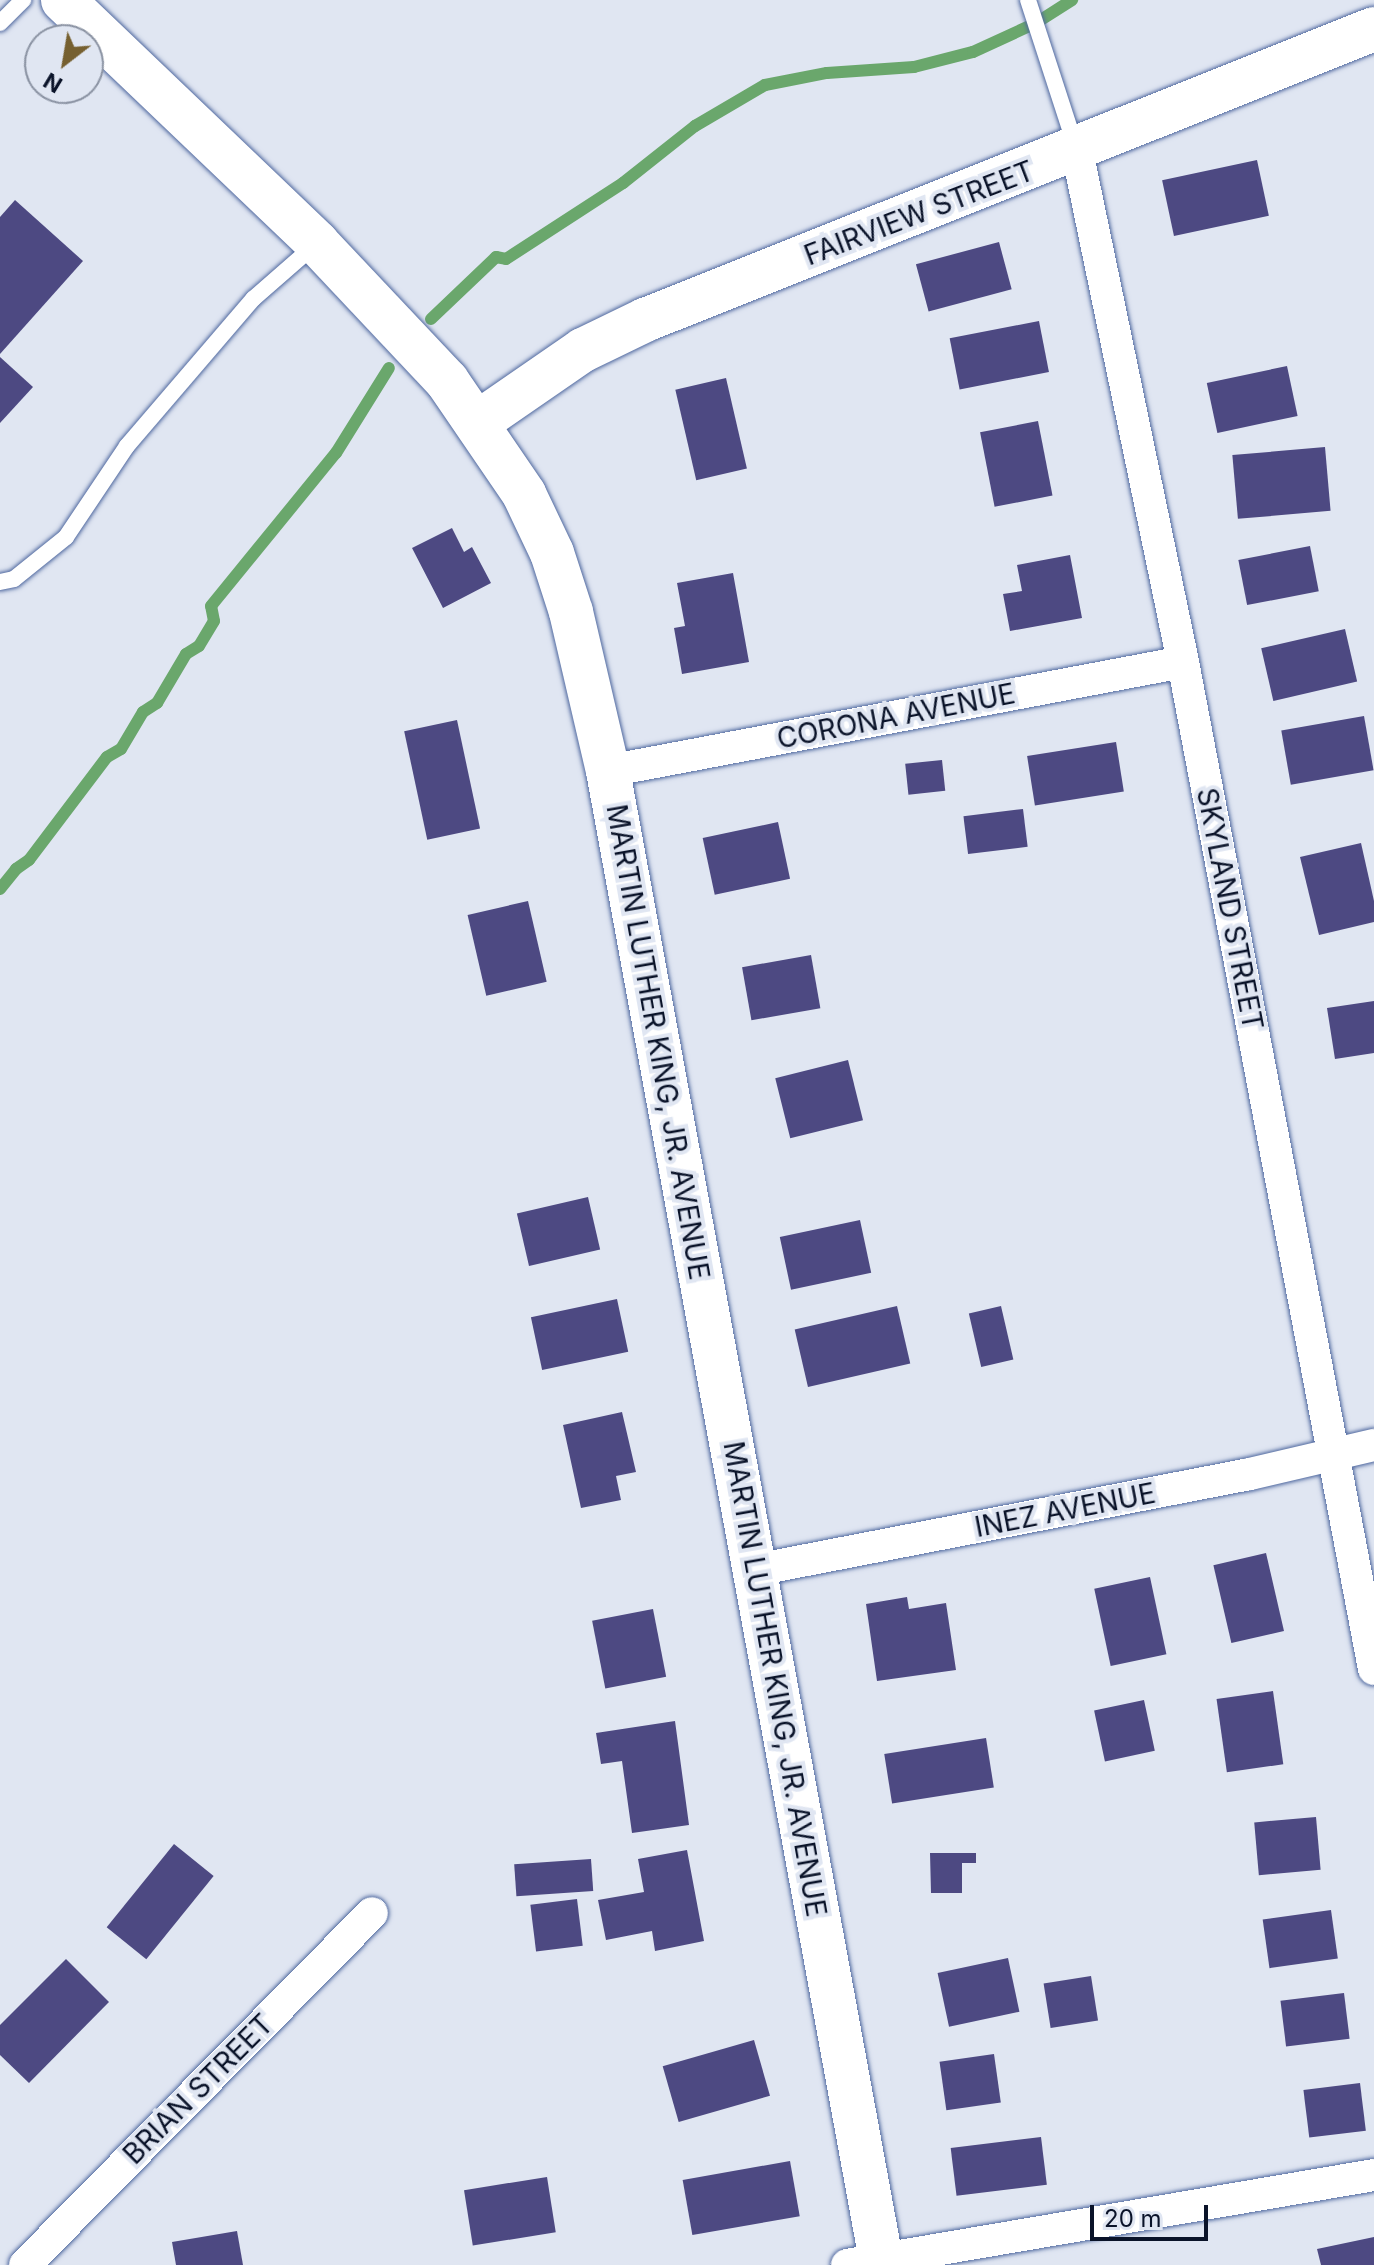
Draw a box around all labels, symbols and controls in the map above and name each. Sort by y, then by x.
north arrow [24,24,104,104]
text: N [39,67,67,98]
street label: FAIRVIEW STREET [799,154,1039,272]
street label: CORONA AVENUE [774,676,1018,756]
street label: SKYLAND STREET [1190,785,1270,1033]
street label: MARTIN LUTHER KING, JR. AVENUE [600,802,716,1282]
street label: MARTIN LUTHER KING, JR. AVENUE [717,1439,833,1919]
street label: INEZ AVENUE [972,1476,1158,1544]
street label: BRIAN STREET [116,2007,280,2171]
scale bar [1094,2189,1212,2239]
text: 20 m [1104,2204,1162,2233]

